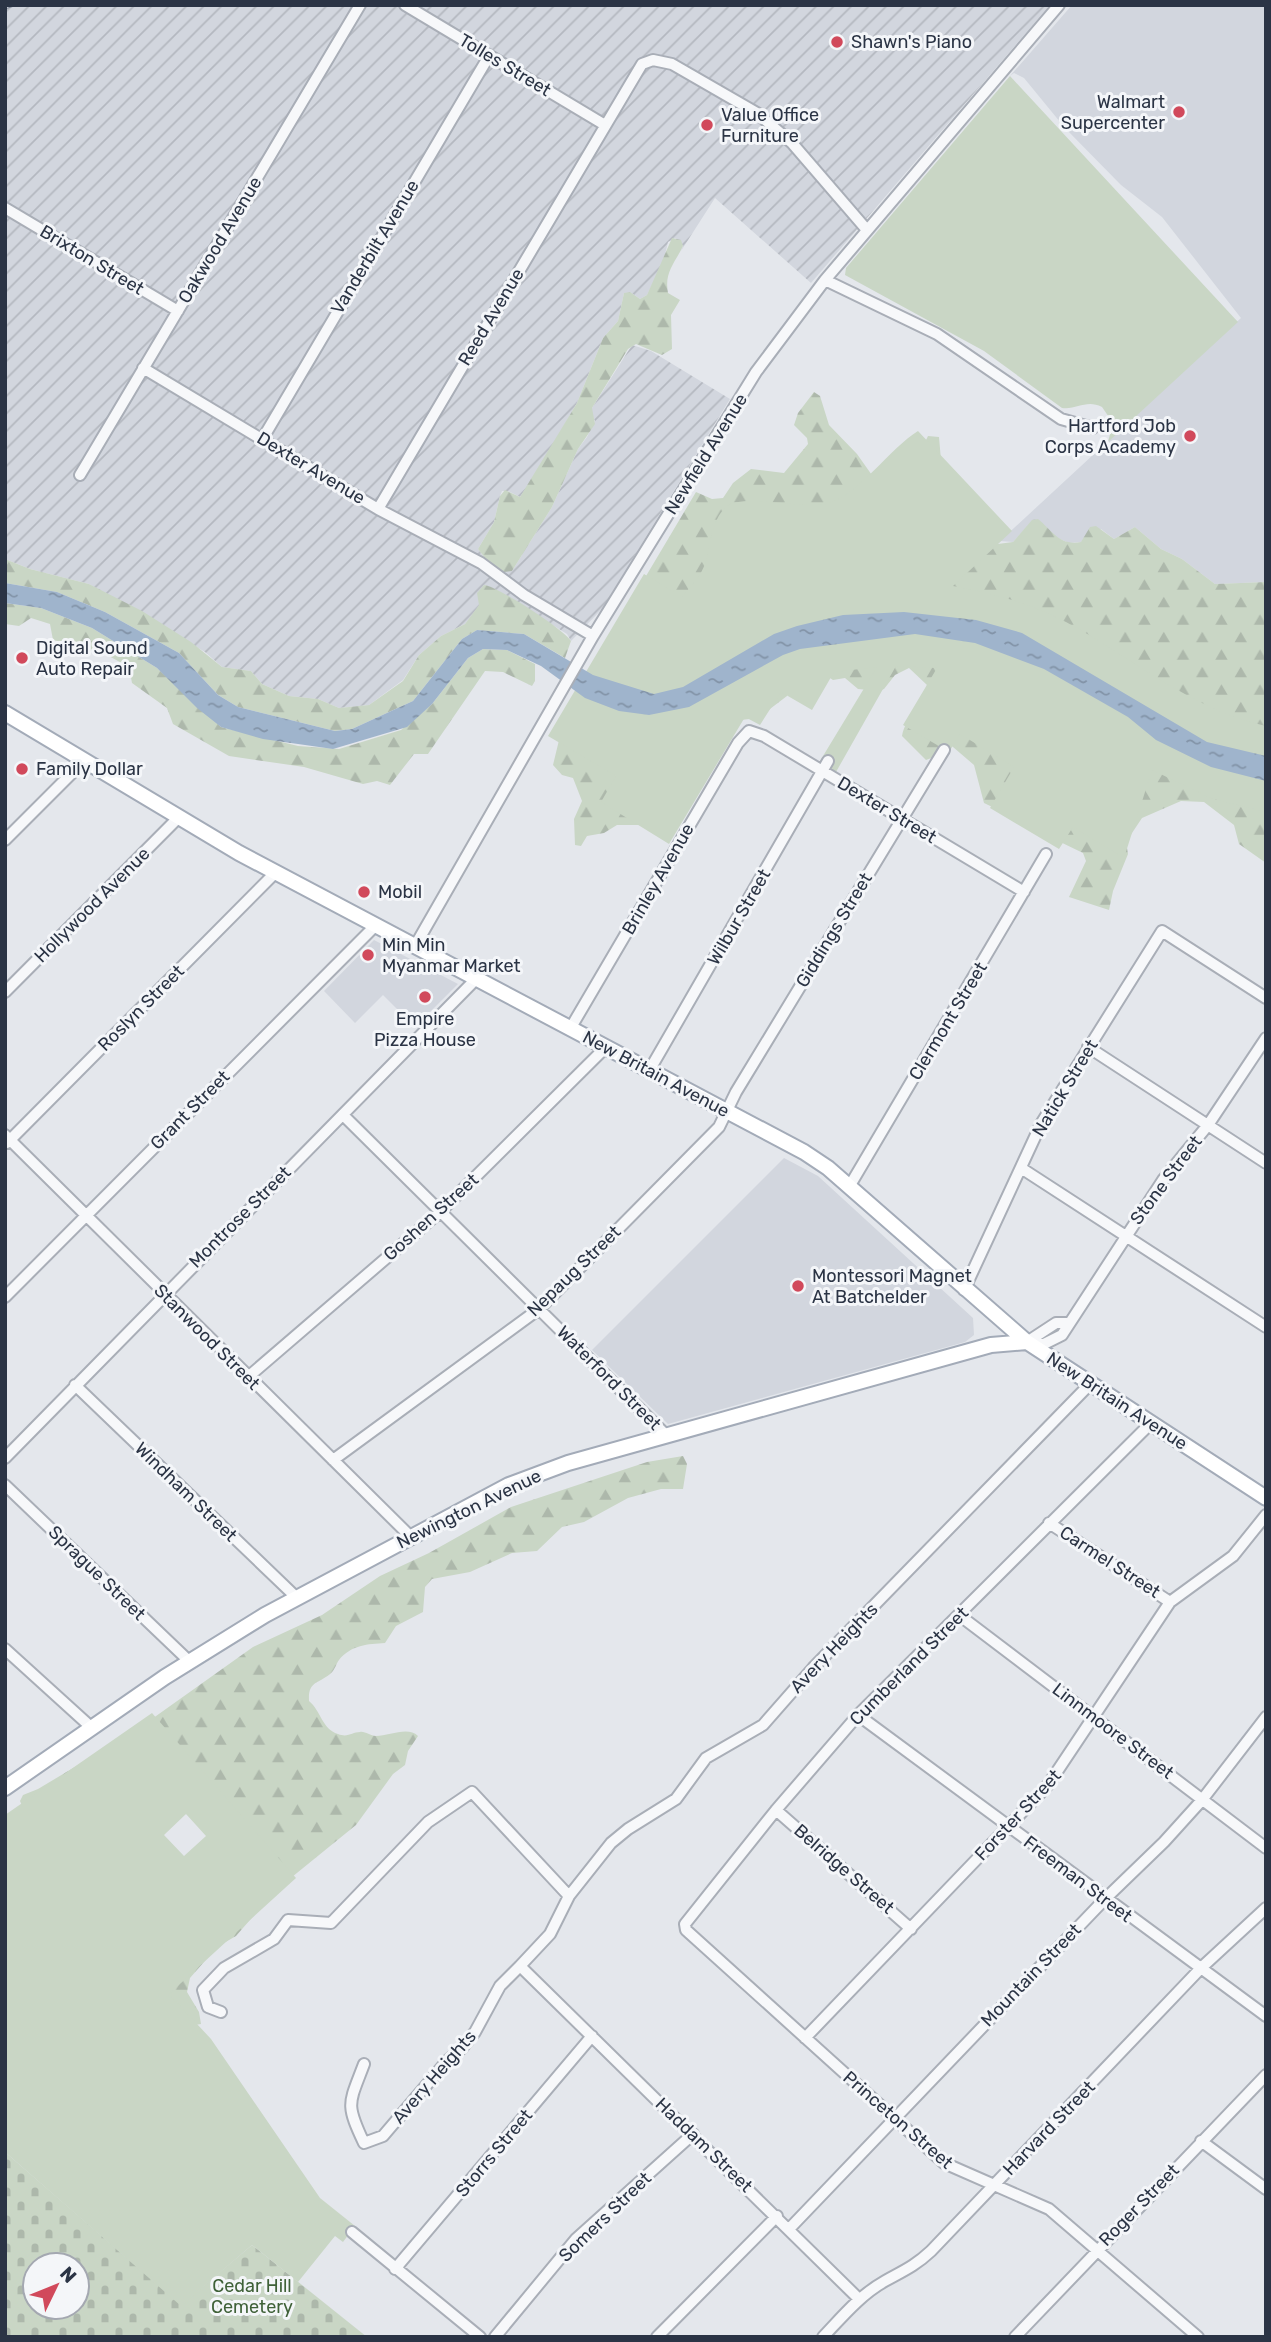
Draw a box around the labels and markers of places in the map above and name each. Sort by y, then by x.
place label: Shawn's Piano [851,31,972,53]
marker: Shawn's Piano [829,34,845,50]
place label: Walmart Supercenter [1061,91,1165,134]
place label: Value Office Furniture [721,104,819,147]
marker: Walmart Supercenter [1171,104,1187,120]
marker: Value Office Furniture [699,117,715,133]
place label: Hartford Job Corps Academy [1045,415,1176,458]
marker: Hartford Job Corps Academy [1182,428,1198,444]
place label: Digital Sound Auto Repair [36,637,148,680]
marker: Digital Sound Auto Repair [14,650,30,666]
place label: Family Dollar [36,758,143,780]
marker: Family Dollar [14,761,30,777]
place label: Mobil [378,881,422,903]
marker: Mobil [356,884,372,900]
place label: Min Min Myanmar Market [382,934,520,977]
marker: Min Min Myanmar Market [360,947,376,963]
marker: Empire Pizza House [417,989,433,1005]
place label: Empire Pizza House [374,1008,476,1051]
place label: Montessori Magnet At Batchelder [812,1265,972,1308]
marker: Montessori Magnet At Batchelder [790,1278,806,1294]

